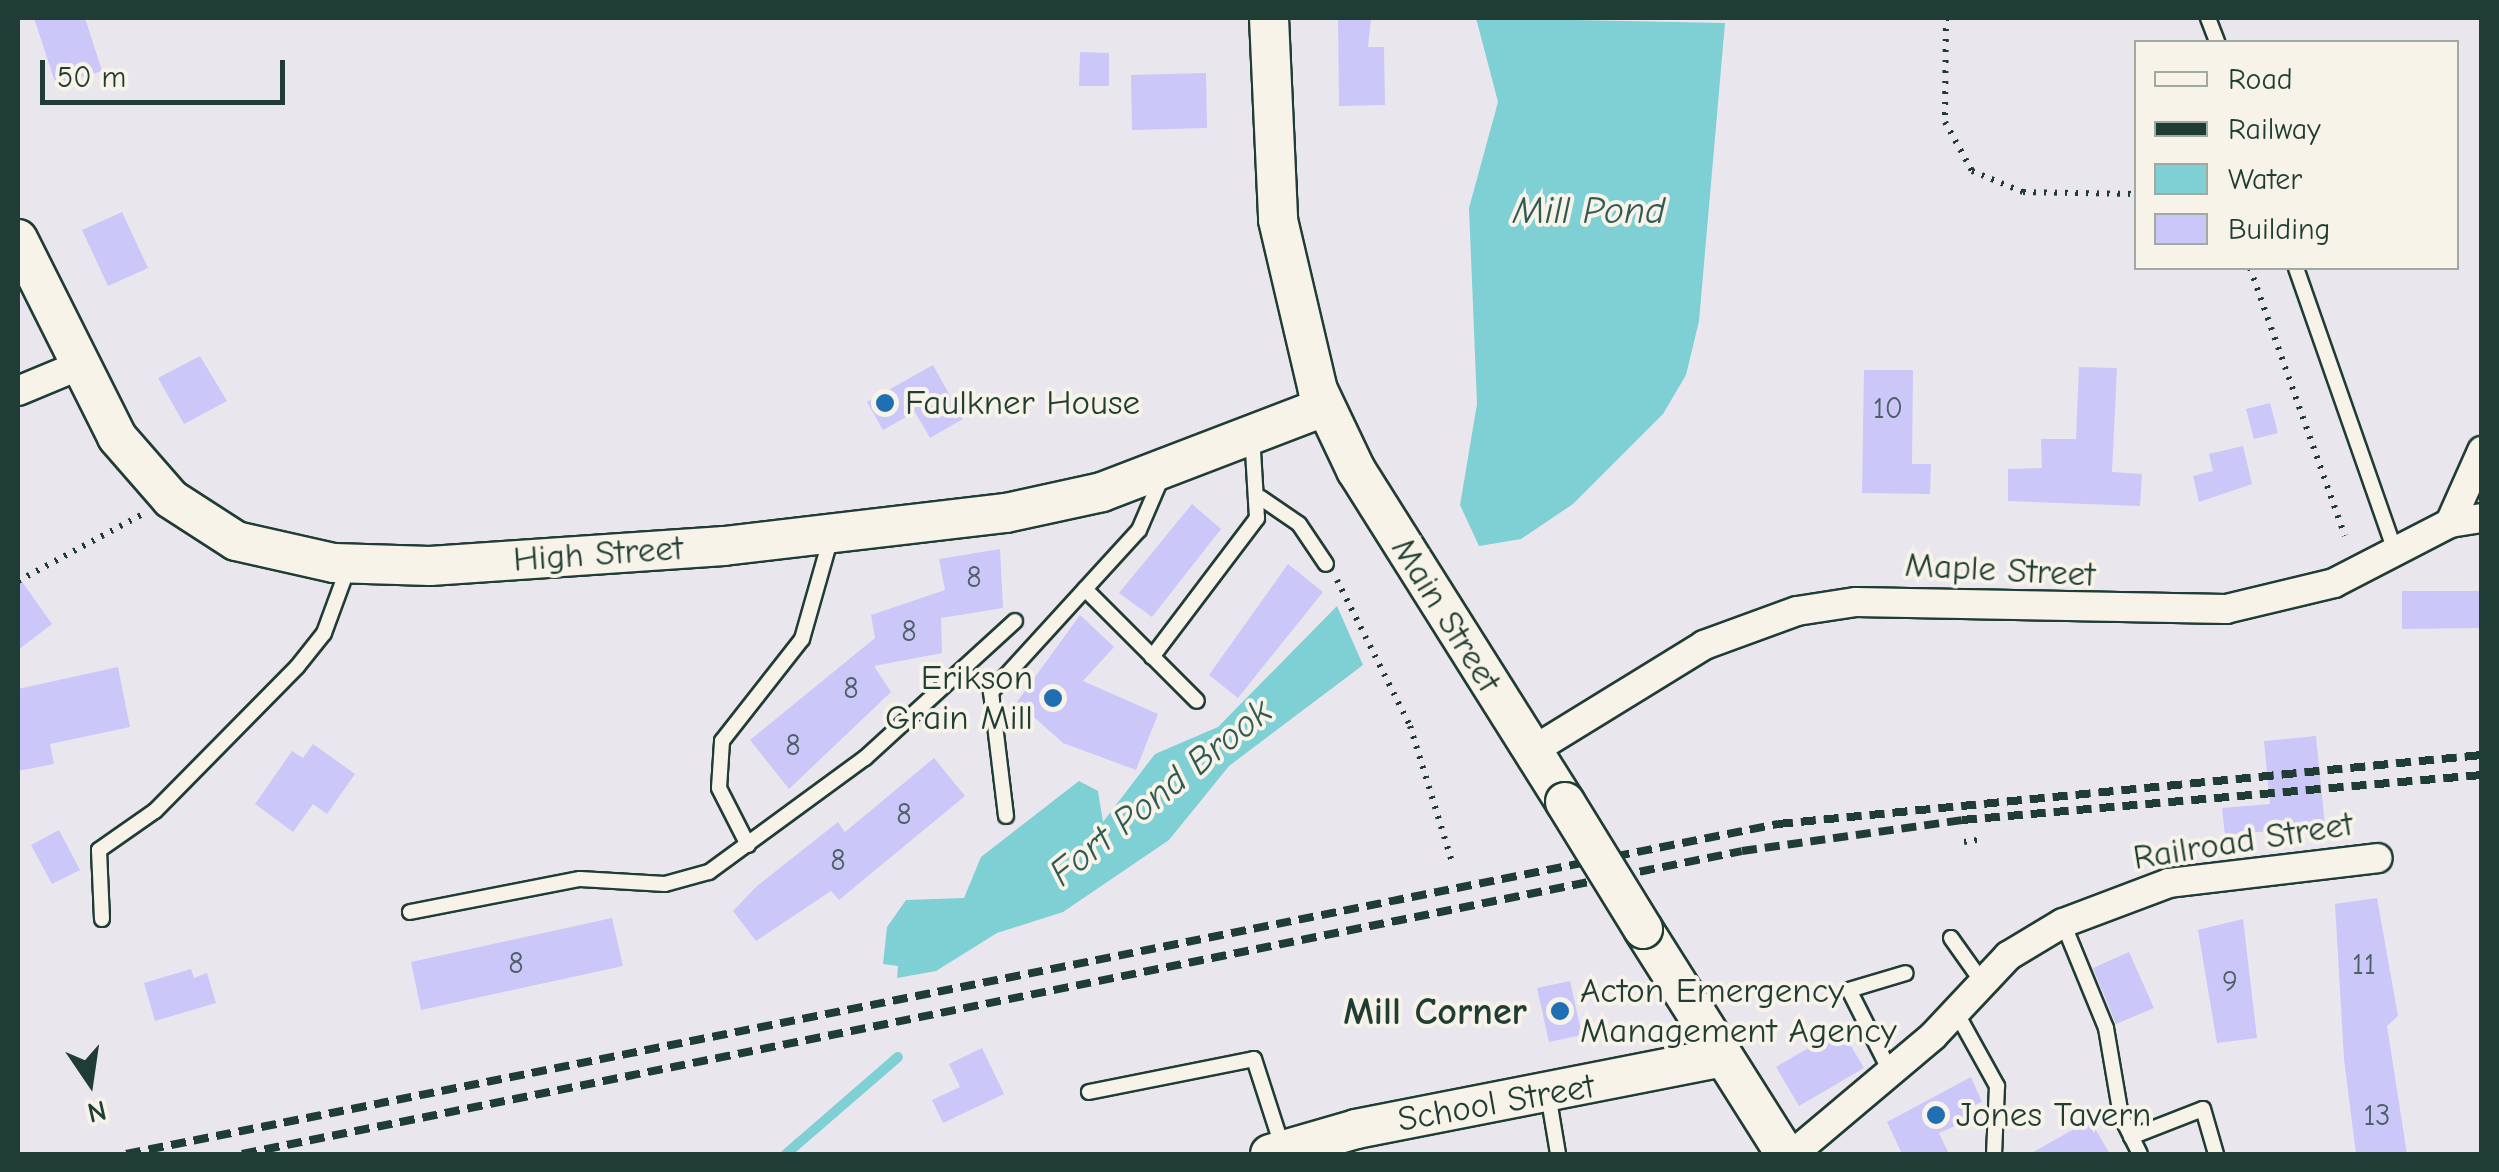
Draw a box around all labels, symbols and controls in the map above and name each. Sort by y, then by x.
scale bar [45,40,290,102]
legend [2134,40,2459,270]
text: 50 m [57,60,126,95]
text: Road [2228,62,2293,97]
text: Railway [2228,112,2321,147]
text: Water [2228,162,2302,197]
water label: Mill Pond [1513,189,1665,235]
text: Building [2228,212,2331,247]
place label: Faulkner House [905,382,1140,424]
house number: 10 [1873,391,1903,427]
marker: Faulkner House [874,392,896,414]
street label: High Street [512,527,684,581]
street label: Main Street [1382,530,1510,700]
street label: Maple Street [1904,544,2096,596]
house number: 8 [966,560,982,596]
house number: 8 [901,614,917,650]
place label: Erikson Grain Mill [885,657,1033,739]
house number: 8 [843,671,859,707]
marker: Erikson Grain Mill [1042,687,1064,709]
water label: Fort Pond Brook [1041,689,1281,897]
house number: 8 [785,728,801,764]
house number: 8 [896,797,912,833]
street label: Railroad Street [2130,803,2356,879]
house number: 8 [830,843,846,879]
house number: 8 [508,946,524,982]
house number: 11 [2352,947,2376,983]
house number: 9 [2222,964,2238,1000]
place label: Acton Emergency Management Agency [1580,970,1897,1052]
district label: Mill Corner [1343,990,1527,1036]
marker: Acton Emergency Management Agency [1549,1000,1571,1022]
north arrow [40,1032,140,1132]
street label: School Street [1394,1065,1598,1141]
text: N [84,1094,109,1129]
place label: Jones Tavern [1956,1094,2151,1136]
house number: 13 [2363,1098,2391,1134]
marker: Jones Tavern [1925,1104,1947,1126]

